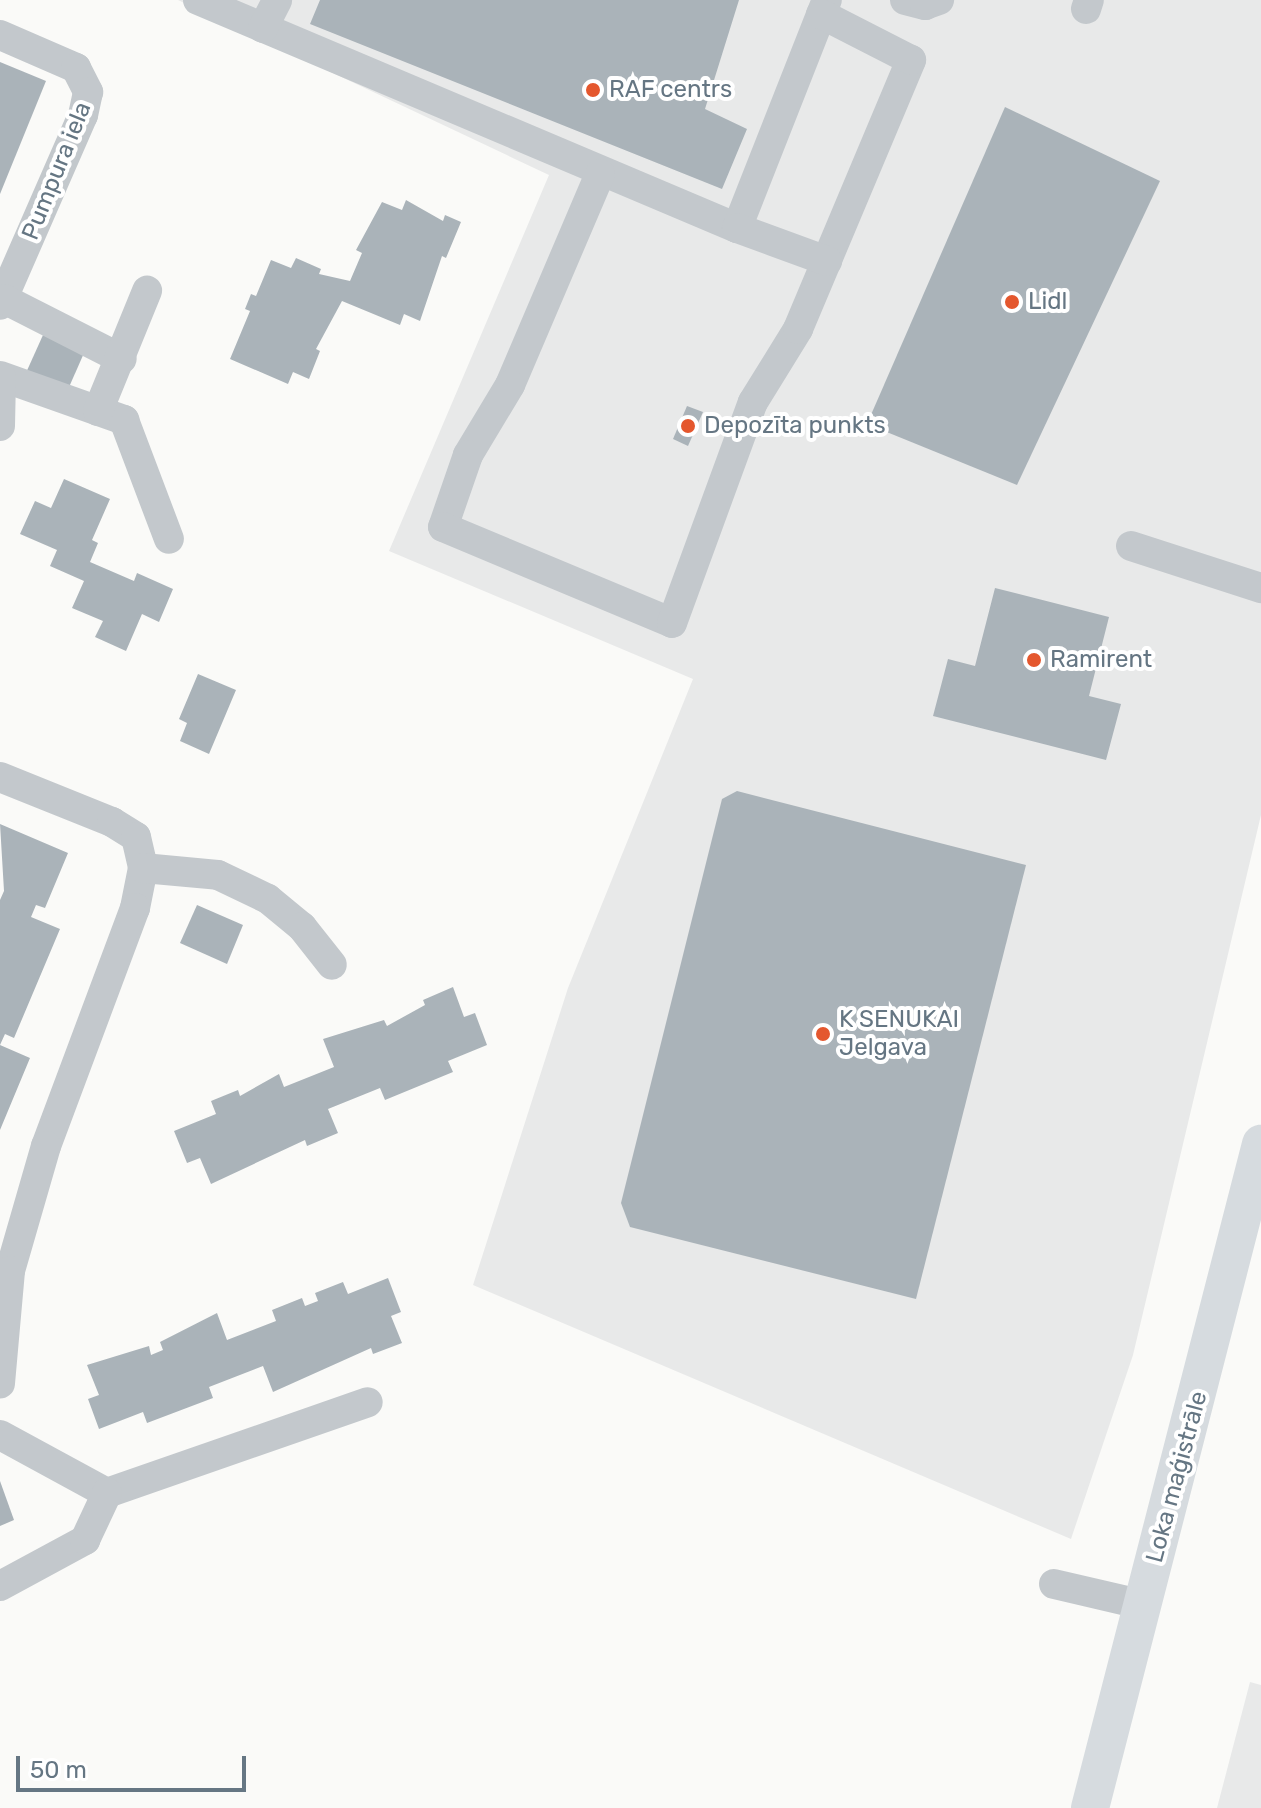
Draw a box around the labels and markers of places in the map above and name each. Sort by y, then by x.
place label: RAF centrs [609,76,732,104]
marker: RAF centrs [584,81,602,99]
place label: Lidl [1028,288,1067,316]
marker: Lidl [1003,293,1021,311]
place label: Depozīta punkts [704,412,886,440]
marker: Depozīta punkts [679,417,697,435]
place label: Ramirent [1050,646,1152,674]
marker: Ramirent [1025,651,1043,669]
place label: K SENUKAI Jelgava [839,1006,959,1062]
marker: K SENUKAI Jelgava [814,1025,832,1043]

